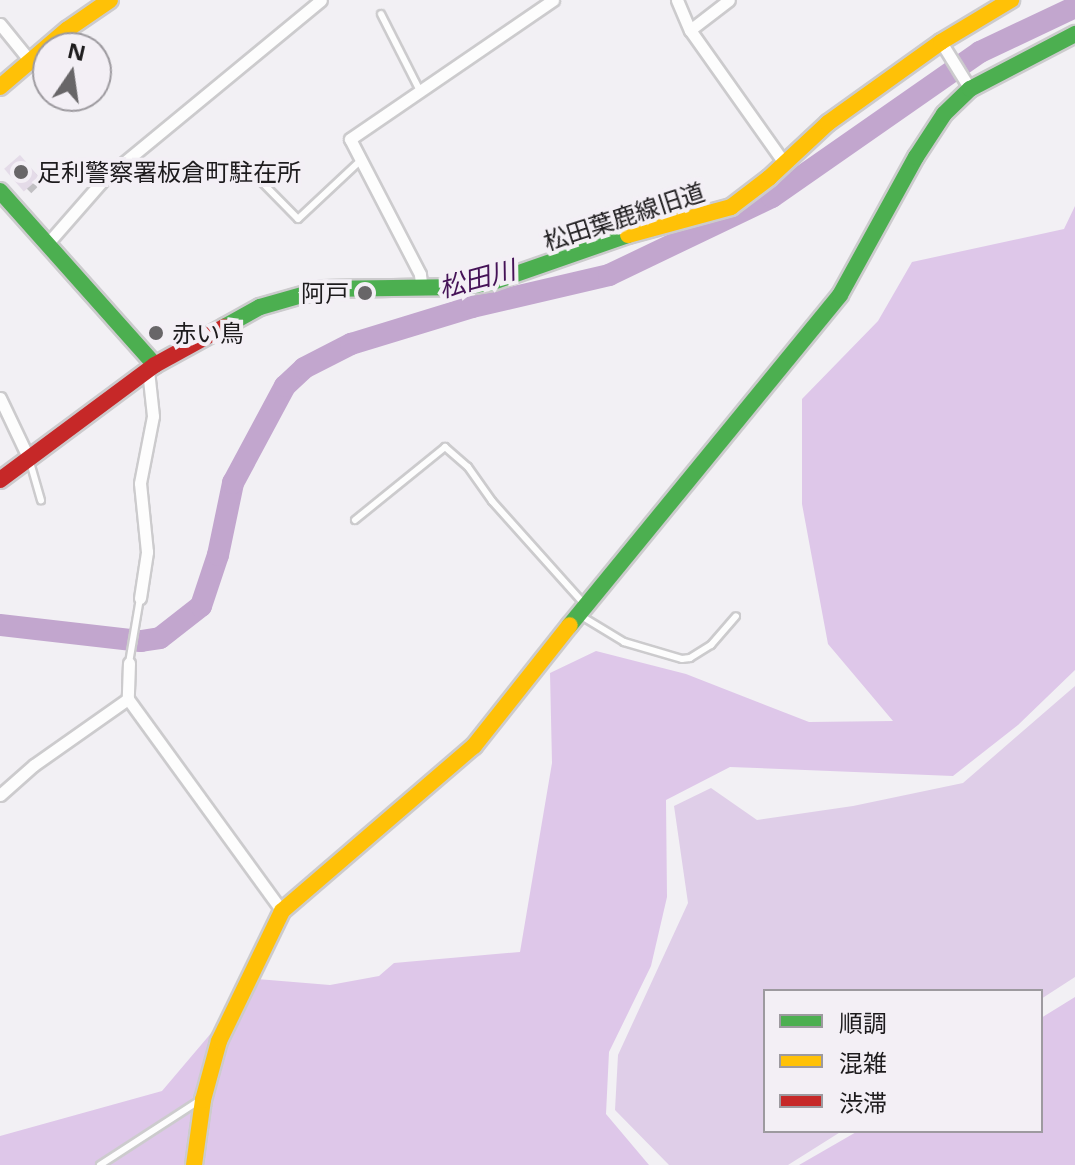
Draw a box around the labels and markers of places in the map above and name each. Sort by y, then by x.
place label: 足利警察署板倉町駐在所 [37,158,301,186]
marker: 足利警察署板倉町駐在所 [12,163,30,181]
place label: 阿戸 [301,279,349,307]
marker: 阿戸 [356,284,374,302]
place label: 赤い鳥 [172,319,244,347]
marker: 赤い鳥 [147,324,165,342]

